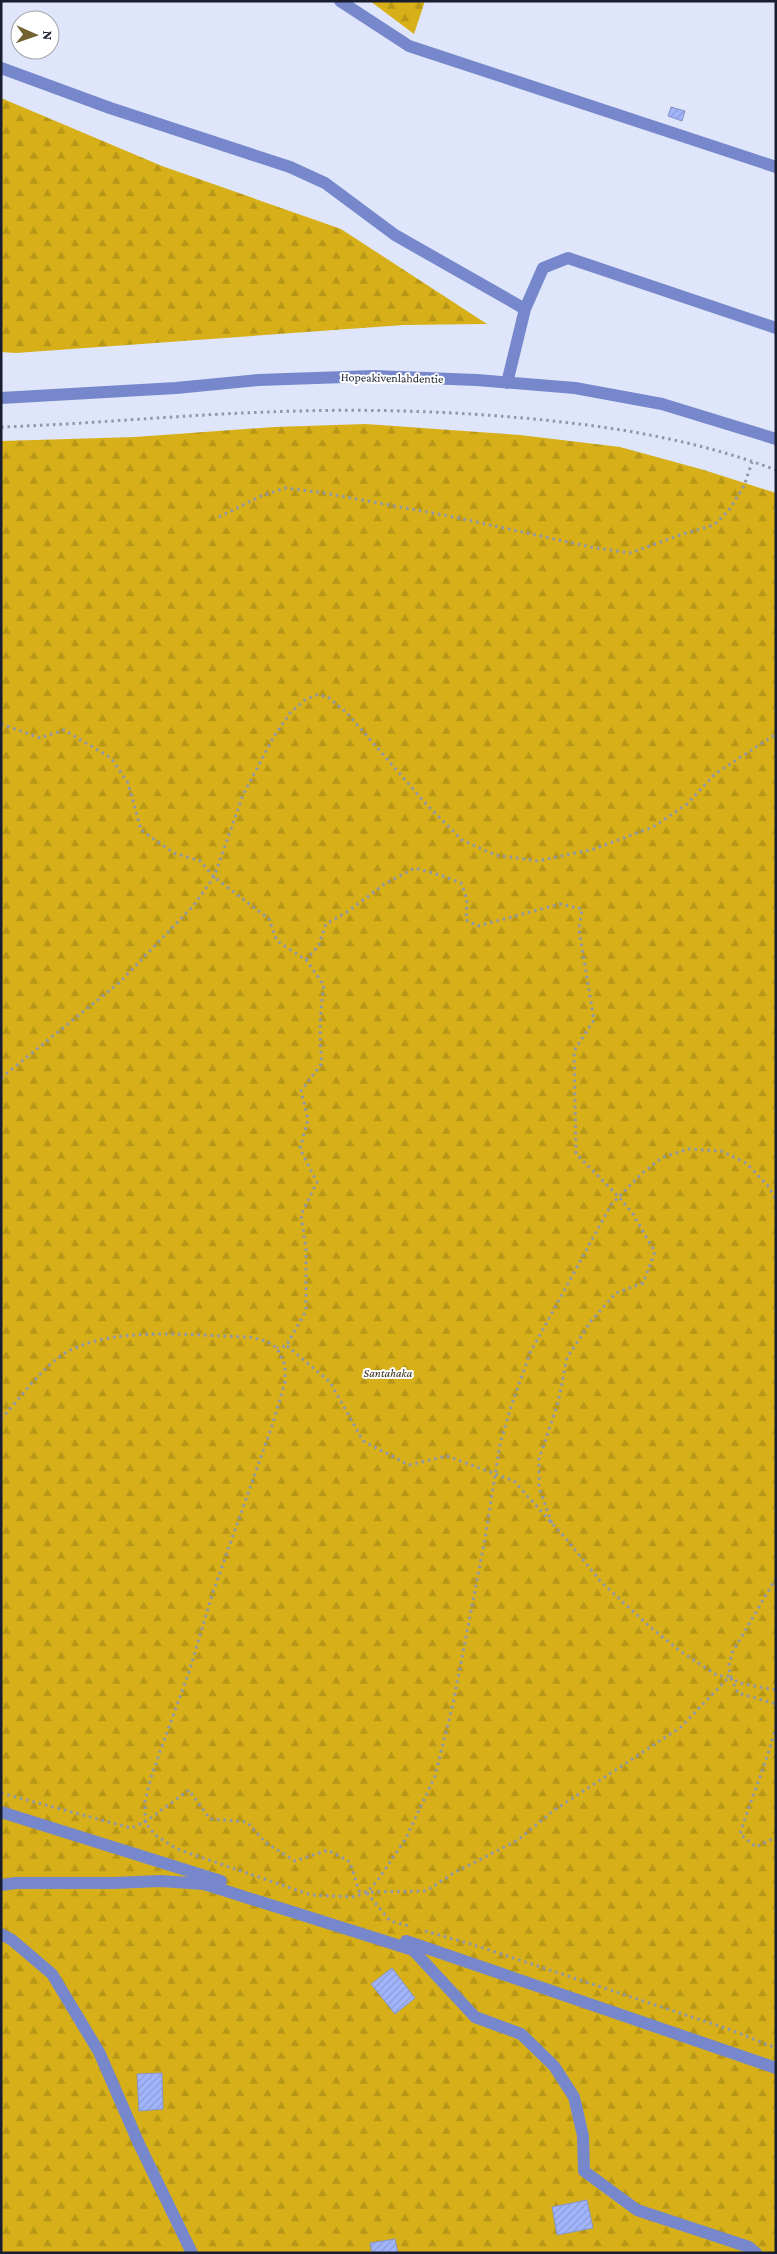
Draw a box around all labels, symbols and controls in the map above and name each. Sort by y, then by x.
north arrow [10,10,60,60]
text: N [40,30,56,41]
street label: Hopeakivenlahdentie [341,370,443,386]
park label: Santahaka [364,1366,413,1380]

